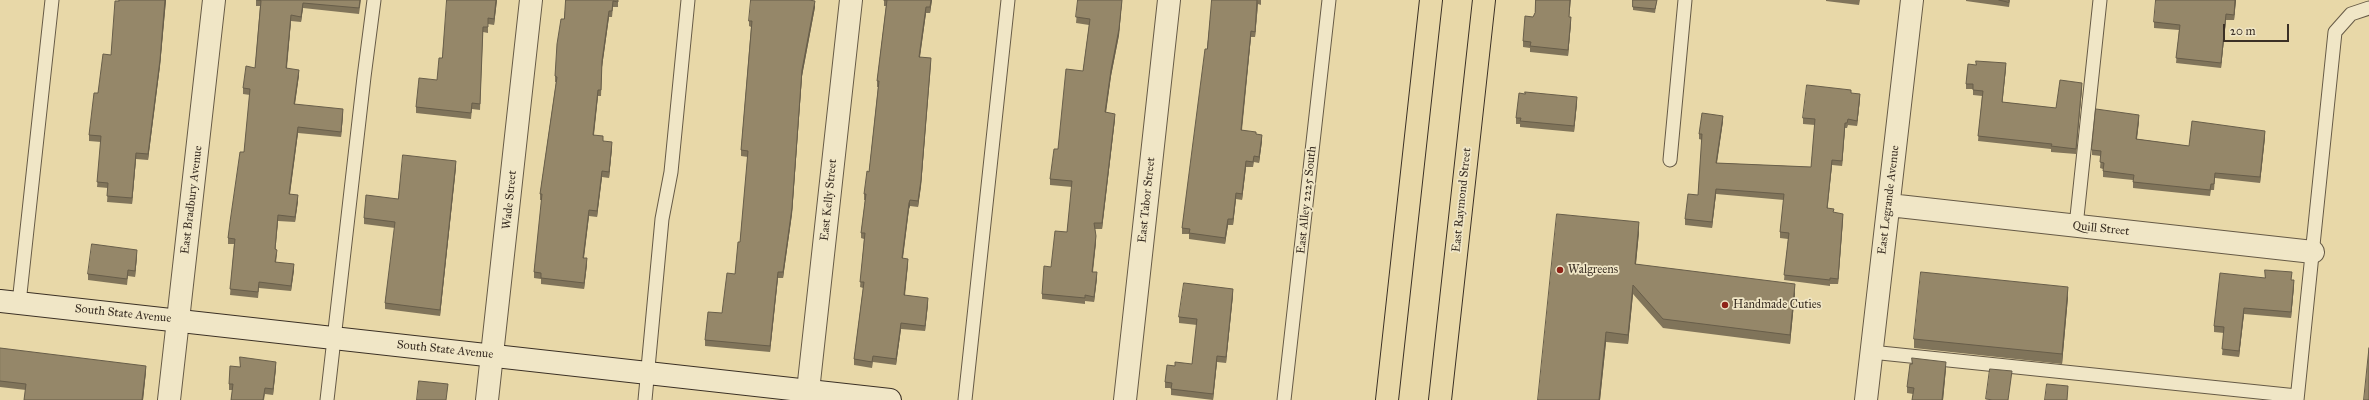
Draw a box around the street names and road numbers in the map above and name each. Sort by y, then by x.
street label: East Bradbury Avenue [178,145,206,255]
street label: East Alley 2225 South [1294,145,1320,255]
street label: East Legrande Avenue [1875,145,1903,255]
street label: East Raymond Street [1449,147,1475,253]
street label: East Tabor Street [1135,156,1159,244]
street label: East Kelly Street [818,158,840,242]
street label: Wade Street [500,170,520,230]
street label: Quill Street [2072,219,2130,239]
street label: South State Avenue [74,302,172,326]
street label: South State Avenue [396,338,494,362]

